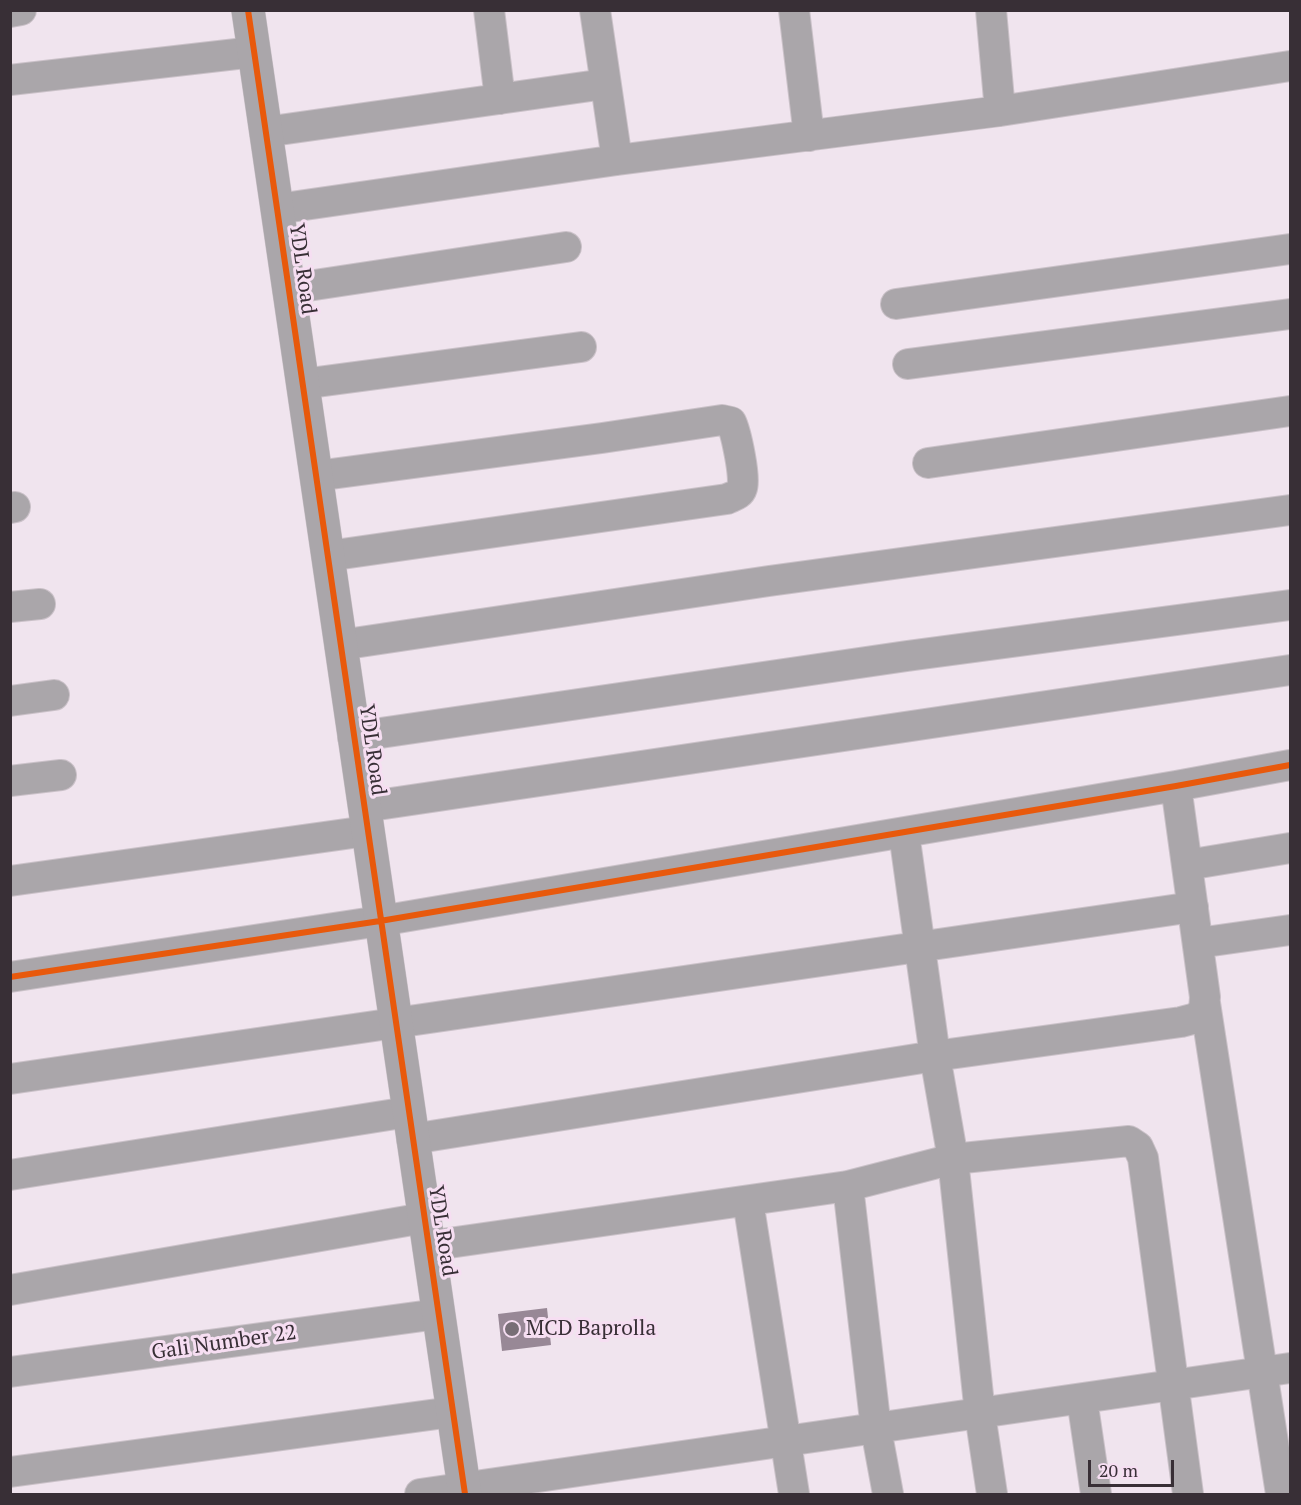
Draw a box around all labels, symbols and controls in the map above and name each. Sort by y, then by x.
street label: YDL Road [283,222,321,316]
street label: YDL Road [353,703,391,797]
street label: YDL Road [422,1184,462,1278]
place label: MCD Baprolla [526,1316,656,1342]
street label: Gali Number 22 [150,1320,298,1366]
marker: MCD Baprolla [503,1320,521,1338]
scale bar [1091,1448,1176,1486]
text: 20 m [1099,1458,1138,1482]

